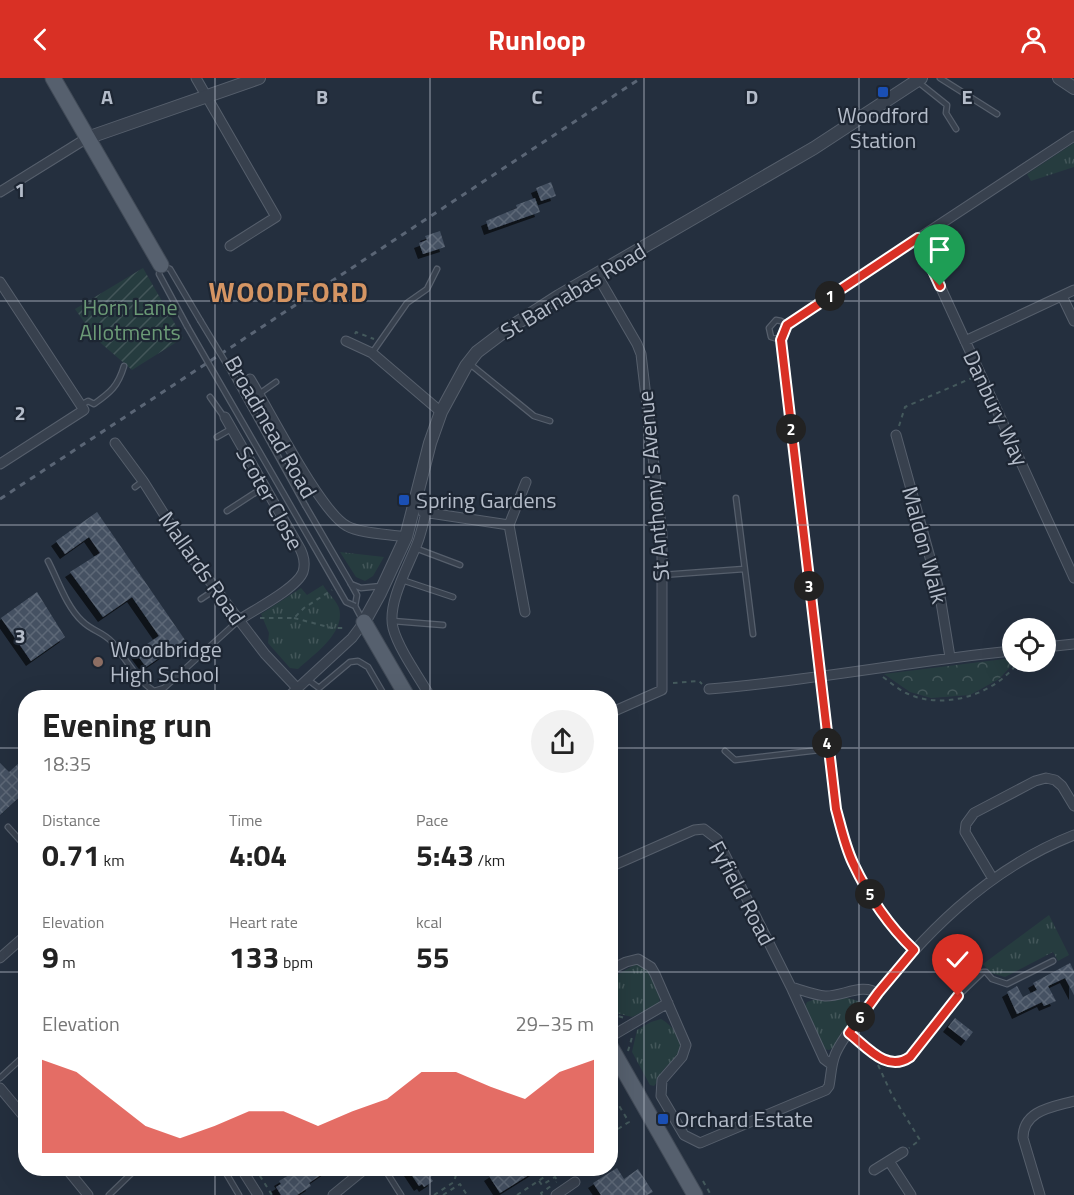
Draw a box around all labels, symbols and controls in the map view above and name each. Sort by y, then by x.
text: Runloop [488,19,586,60]
icon: back [24,23,57,56]
icon: person [1017,23,1050,56]
text: A [101,81,113,112]
text: B [316,81,328,112]
text: C [532,81,543,112]
text: D [746,81,758,112]
text: E [961,81,973,112]
marker: Woodford Station [876,85,890,99]
place label: Woodford Station [837,98,929,157]
text: 1 [14,174,26,205]
pin [914,224,965,286]
icon: arrive [923,233,956,266]
street label: St Barnabas Road [494,234,652,348]
district label: WOODFORD [209,270,369,313]
pin: 1 [815,281,845,311]
text: 1 [826,284,834,308]
park label: Horn Lane Allotments [79,290,181,349]
street label: Danbury Way [954,345,1038,472]
street label: Broadmead Road [216,349,326,505]
street label: St Anthony's Avenue [628,389,678,583]
text: 2 [14,397,26,428]
pin: 2 [776,414,806,444]
text: 2 [787,417,795,441]
street label: Scoter Close [227,440,313,556]
place label: Spring Gardens [416,483,557,517]
street label: Maldon Walk [893,483,957,608]
marker: Spring Gardens [397,493,411,507]
street label: Mallards Road [150,504,254,632]
pin: 3 [794,571,824,601]
text: 3 [805,574,813,598]
map controls [1002,618,1056,672]
button: locate [1002,618,1056,672]
text: 3 [14,620,26,651]
place label: Woodbridge High School [110,632,222,691]
marker: Woodbridge High School [91,655,105,669]
text: Evening run [42,700,212,750]
button: share [531,710,594,773]
pin: 4 [812,728,842,758]
text: 4 [823,731,831,755]
text: 18:35 [42,748,91,779]
text: Distance [42,808,100,832]
text: Time [229,808,262,832]
text: Pace [416,808,448,832]
text: 0.71 [42,832,100,878]
text: 4:04 [229,832,287,878]
text: 5:43 [416,832,474,878]
street label: Fyfield Road [700,835,784,951]
text: km [100,848,125,872]
text: /km [474,848,505,872]
pin: 5 [855,879,885,909]
text: 5 [866,882,874,906]
text: Elevation [42,910,104,934]
text: Heart rate [229,910,298,934]
text: kcal [416,910,442,934]
text: 9 [42,934,59,980]
text: 133 [229,934,279,980]
text: 55 [416,934,450,980]
pin [932,934,983,996]
icon: check [941,943,974,976]
text: m [59,950,76,974]
text: bpm [279,950,313,974]
pin: 6 [845,1002,875,1032]
text: 6 [856,1005,864,1029]
text: Elevation [42,1008,120,1039]
text: 29–35 m [515,1008,594,1039]
place label: Orchard Estate [675,1102,813,1136]
marker: Orchard Estate [656,1112,670,1126]

